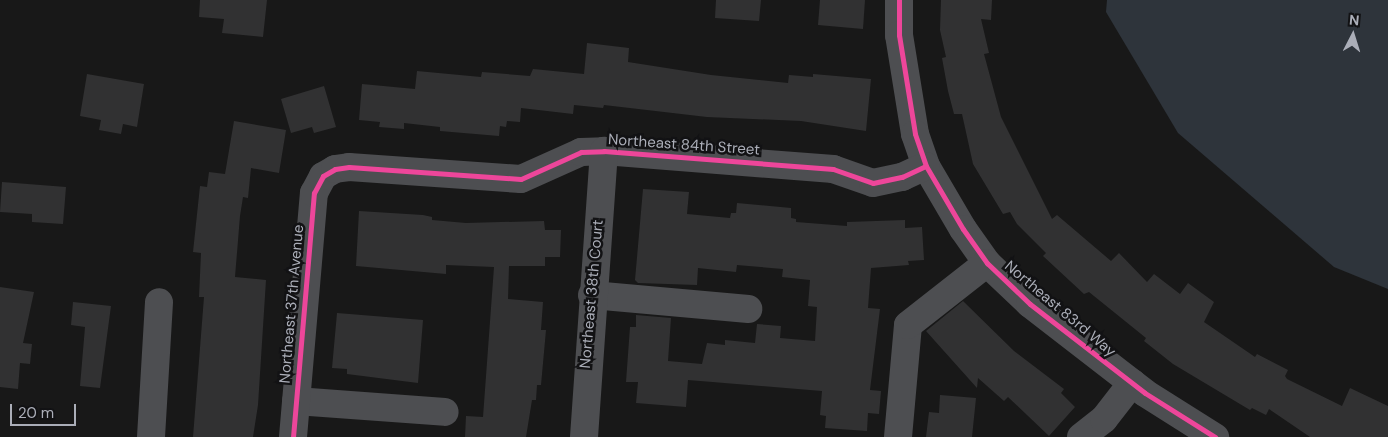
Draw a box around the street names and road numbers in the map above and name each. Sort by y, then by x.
street label: Northeast 84th Street [607,131,761,159]
street label: Northeast 38th Court [577,219,607,369]
street label: Northeast 37th Avenue [276,224,308,384]
street label: Northeast 83rd Way [1001,257,1119,361]

